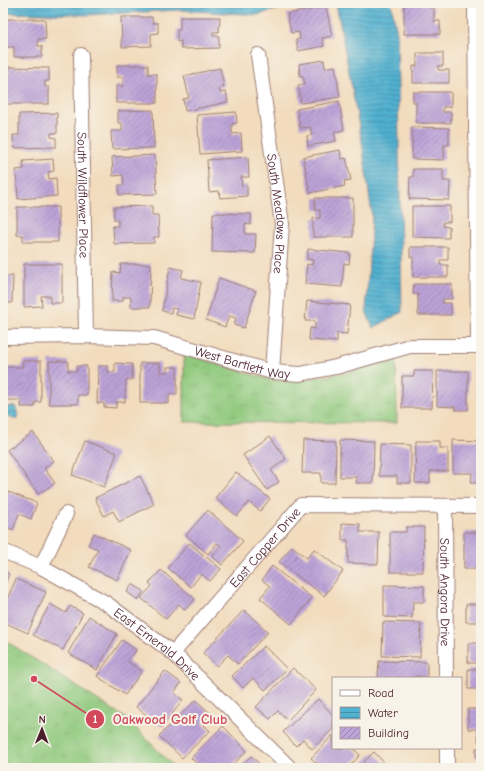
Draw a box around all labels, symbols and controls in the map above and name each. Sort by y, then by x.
street label: South Wildflower Place [74,132,92,259]
street label: South Meadows Place [264,153,289,275]
street label: West Bartlett Way [193,343,291,381]
street label: East Copper Drive [226,504,304,590]
street label: South Angora Drive [437,538,453,647]
street label: East Emerald Drive [111,605,203,684]
legend [332,677,462,749]
text: Road [368,686,394,700]
callout: Oakwood Golf Club [85,706,236,732]
text: Water [368,706,398,720]
north arrow [22,709,62,749]
text: Oakwood Golf Club [113,711,227,728]
text: 1 [93,712,98,726]
text: N [38,713,46,726]
text: Building [368,726,409,740]

